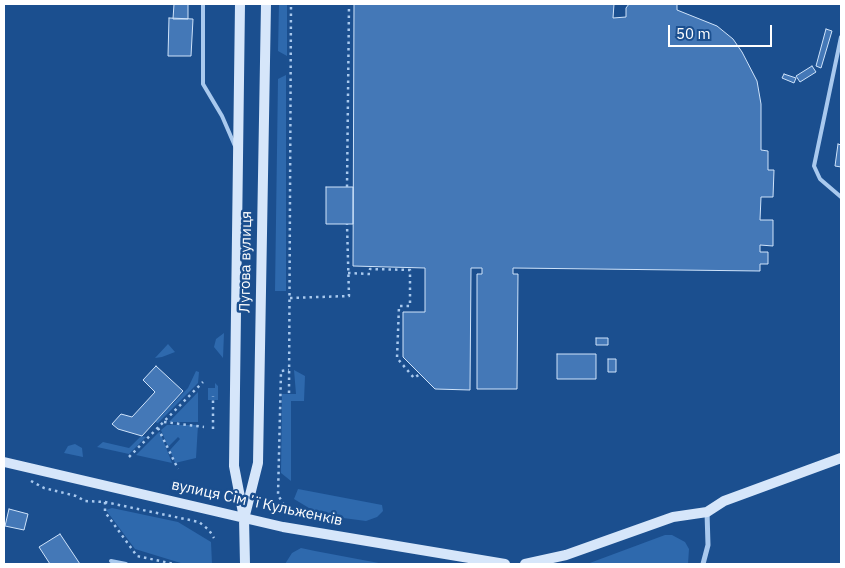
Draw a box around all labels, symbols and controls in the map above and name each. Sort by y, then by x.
scale bar [670,15,774,47]
text: 50 m [676,24,711,43]
street label: Лугова вулиця [236,211,256,313]
street label: вулиця Сімʼї Кульженків [170,476,344,530]

